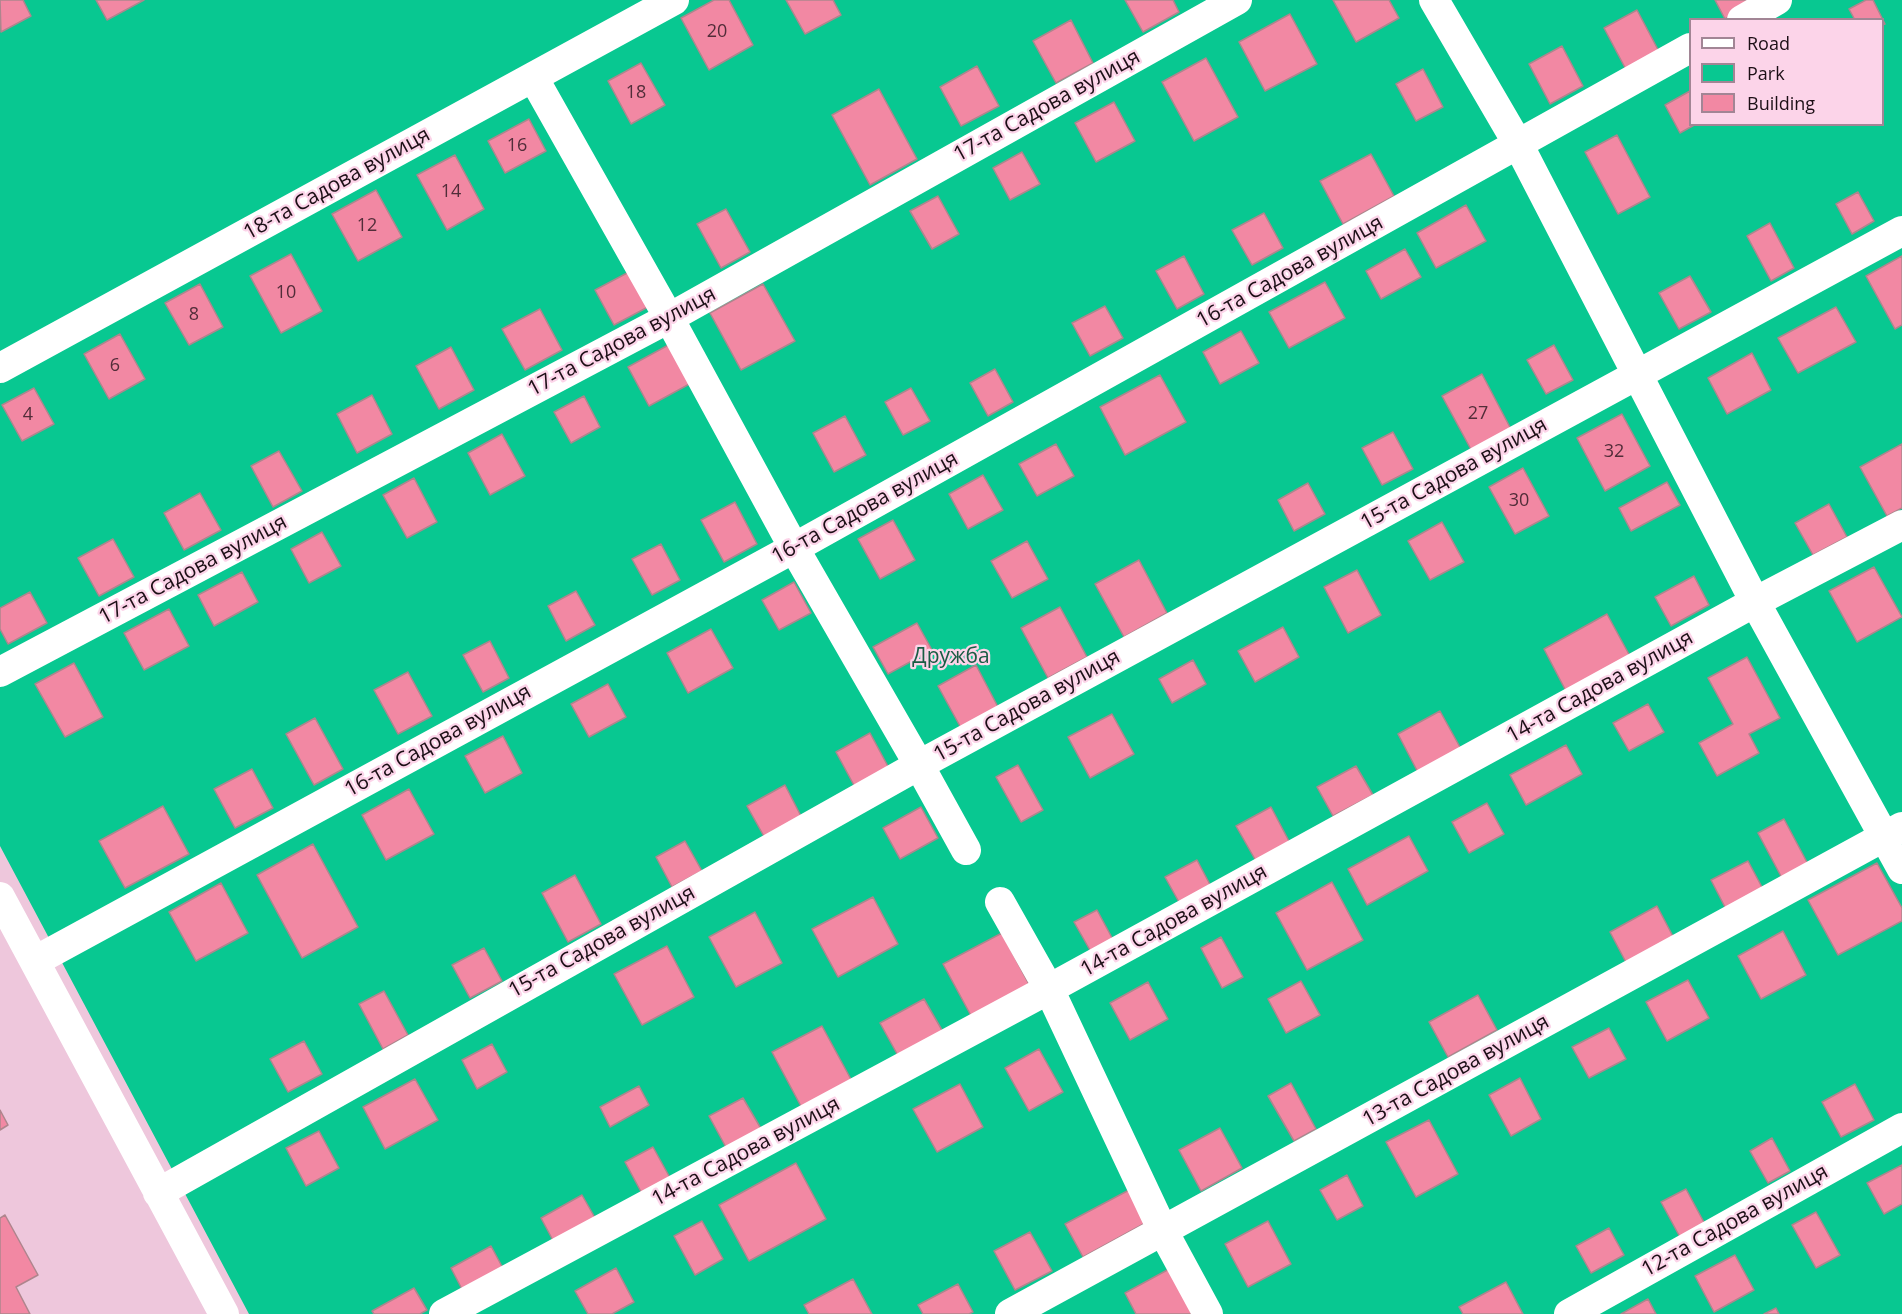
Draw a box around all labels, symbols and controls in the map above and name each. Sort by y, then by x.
legend [1689,18,1884,126]
house number: 20 [707,21,727,43]
text: Road [1747,31,1790,55]
street label: 17-та Садова вулиця [949,44,1145,168]
text: Park [1747,61,1785,85]
house number: 18 [626,82,646,104]
text: Building [1747,91,1815,115]
street label: 18-та Садова вулиця [239,122,435,246]
house number: 16 [507,135,527,157]
house number: 14 [441,181,461,203]
street label: 16-та Садова вулиця [1192,210,1388,334]
house number: 12 [357,215,377,237]
house number: 10 [276,282,296,304]
street label: 17-та Садова вулиця [524,282,720,402]
house number: 8 [189,304,199,326]
house number: 6 [110,355,120,377]
house number: 27 [1468,403,1488,425]
house number: 4 [23,404,33,426]
street label: 15-та Садова вулиця [1356,412,1552,536]
house number: 32 [1604,441,1624,463]
street label: 16-та Садова вулиця [767,446,963,570]
house number: 30 [1509,490,1529,512]
street label: 17-та Садова вулиця [95,510,291,630]
street label: 14-та Садова вулиця [1502,625,1698,749]
park label: Дружба [912,644,990,670]
street label: 15-та Садова вулиця [929,644,1125,768]
street label: 16-та Садова вулиця [340,679,536,803]
street label: 14-та Садова вулиця [1076,859,1272,983]
street label: 15-та Садова вулиця [504,880,700,1004]
street label: 13-та Садова вулиця [1358,1009,1554,1133]
street label: 14-та Садова вулиця [648,1092,844,1212]
street label: 12-та Садова вулиця [1637,1159,1833,1283]

